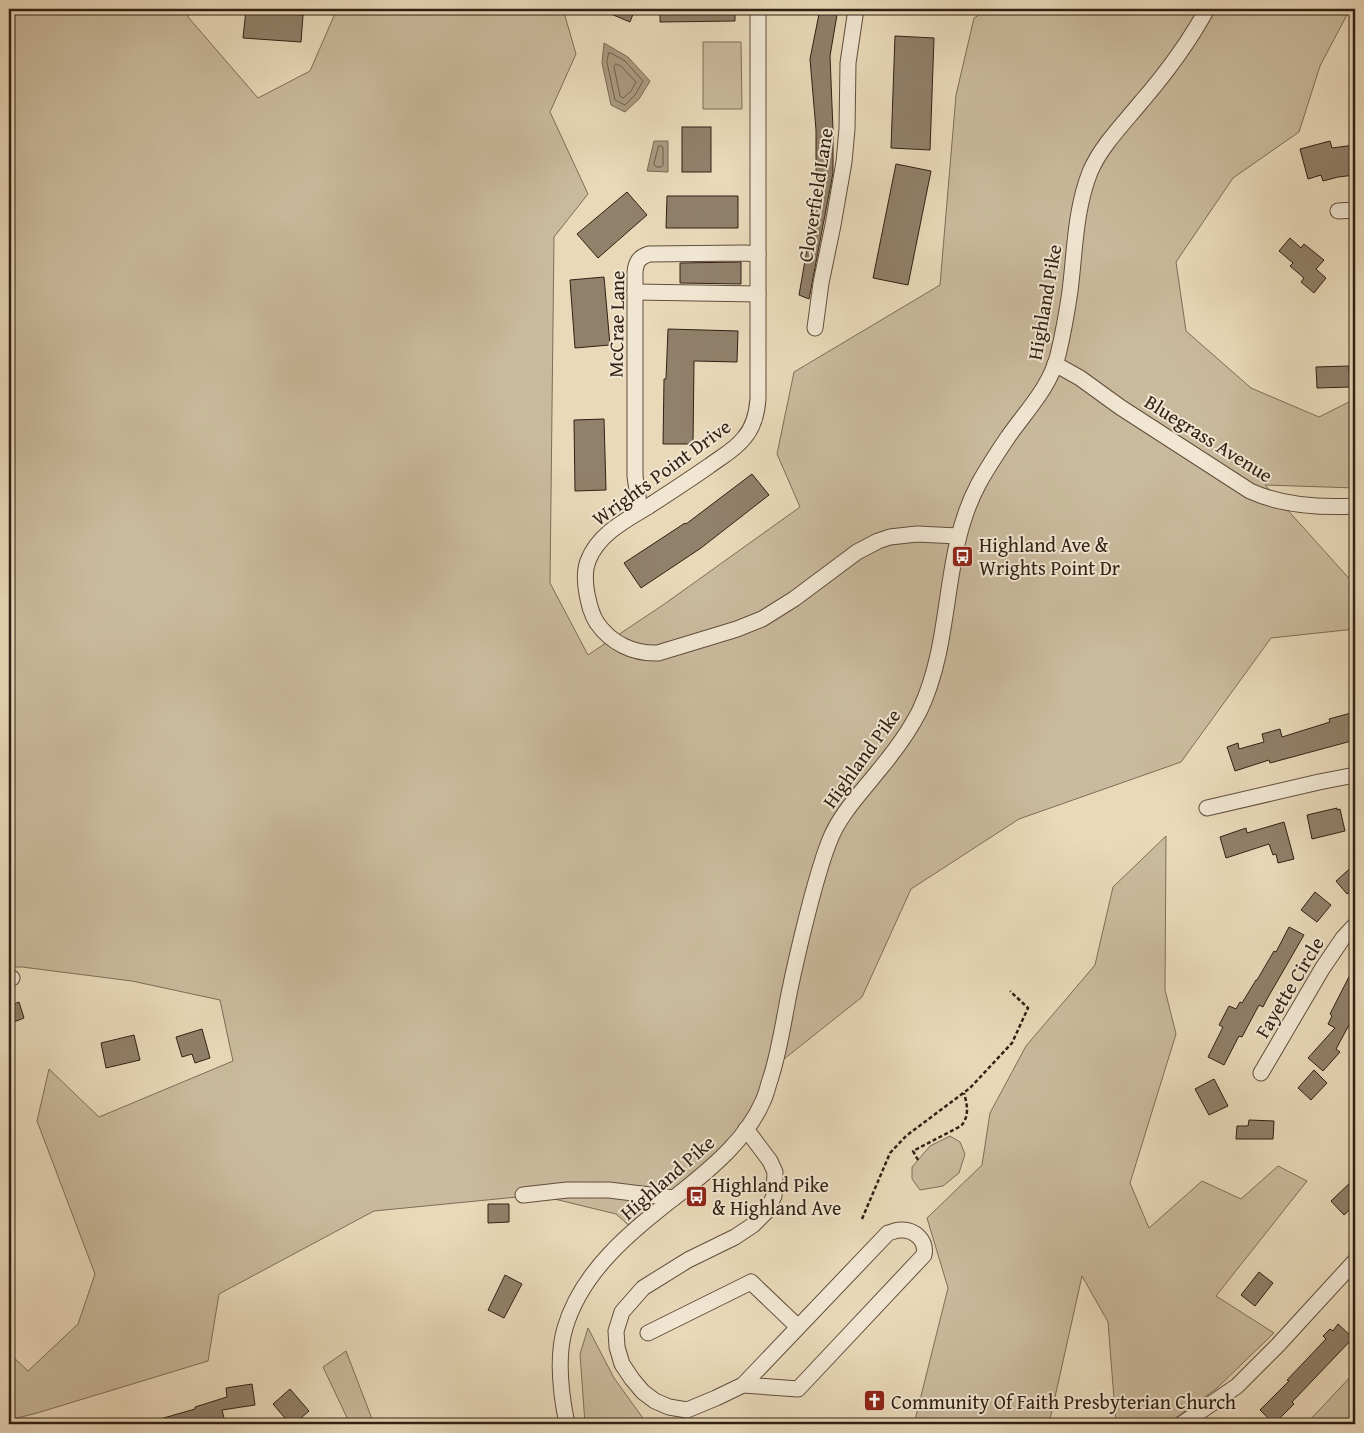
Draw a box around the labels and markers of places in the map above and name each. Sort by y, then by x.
place label: Highland Ave & Wrights Point Dr [979,530,1120,582]
bus stop icon: Highland Ave & Wrights Point Dr [951,544,975,568]
place label: Highland Pike & Highland Ave [712,1170,841,1222]
bus stop icon: Highland Pike & Highland Ave [684,1184,708,1208]
place label: Community Of Faith Presbyterian Church [891,1387,1236,1416]
church icon: Community Of Faith Presbyterian Church [863,1389,887,1413]

